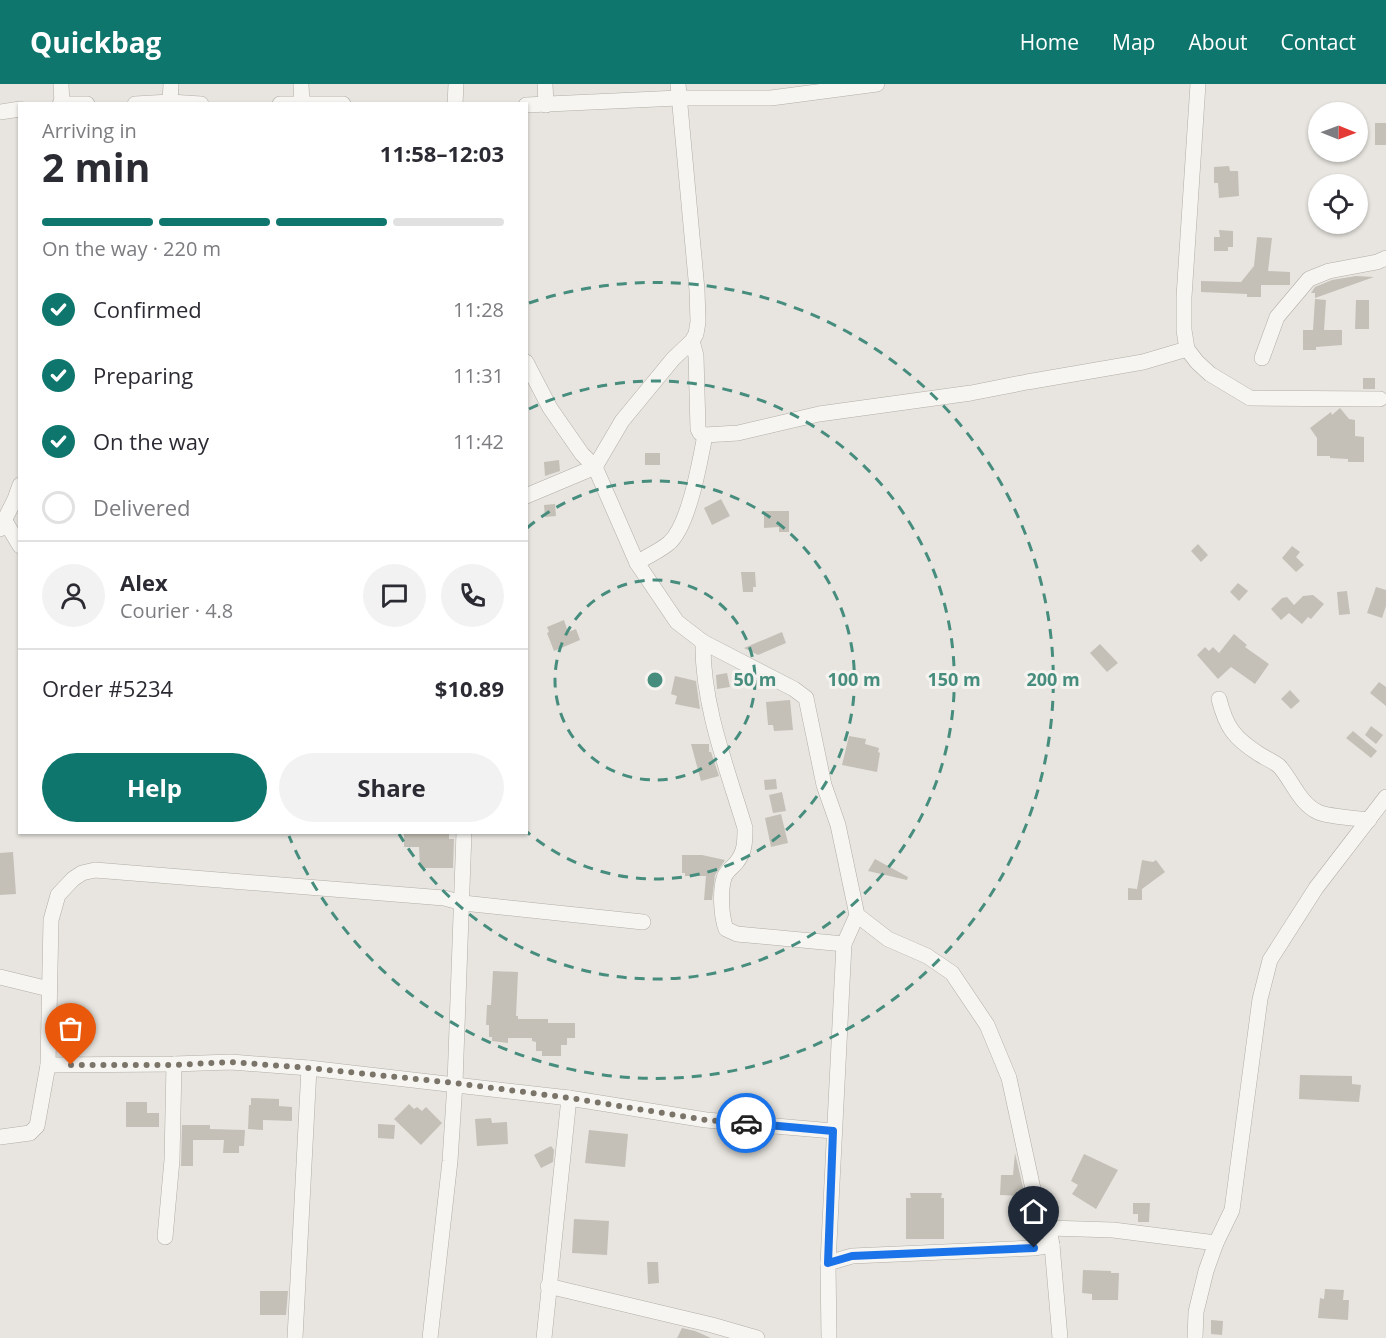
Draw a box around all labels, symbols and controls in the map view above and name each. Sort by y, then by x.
text: Quickbag [30,23,161,61]
text: Home [1020,28,1079,56]
text: Map [1112,28,1155,56]
text: About [1188,28,1248,56]
text: Contact [1281,28,1356,56]
north arrow [1308,102,1368,162]
map controls [1308,102,1368,234]
text: Arriving in [42,117,137,144]
text: 11:58–12:03 [380,138,504,168]
text: 2 min [42,140,150,193]
button: locate [1308,174,1368,234]
text: On the way · 220 m [42,235,221,262]
icon: check [42,293,75,326]
text: Confirmed [93,294,202,324]
text: 11:28 [453,296,504,323]
icon: check [42,359,75,392]
text: Preparing [93,360,193,390]
text: 11:31 [453,362,504,389]
icon: check [42,425,75,458]
text: On the way [93,426,209,456]
text: 11:42 [453,428,504,455]
text: Delivered [93,492,191,522]
button: person [42,564,105,627]
button: chat [363,564,426,627]
button: phone [441,564,504,627]
text: Alex [120,567,168,597]
text: Courier · 4.8 [120,597,233,624]
text: 50 m [734,667,776,691]
text: 100 m [827,667,881,691]
text: 150 m [927,667,981,691]
text: 200 m [1026,667,1080,691]
centre of rings [645,670,665,690]
text: Order #5234 [42,673,173,703]
text: $10.89 [435,673,504,703]
button: Help [42,753,267,822]
button: Share [279,753,504,822]
pin [45,1003,96,1065]
icon: bag [54,1012,87,1045]
courier [716,1093,776,1153]
icon: car [730,1107,763,1140]
pin [1008,1186,1059,1248]
icon: home [1017,1195,1050,1228]

